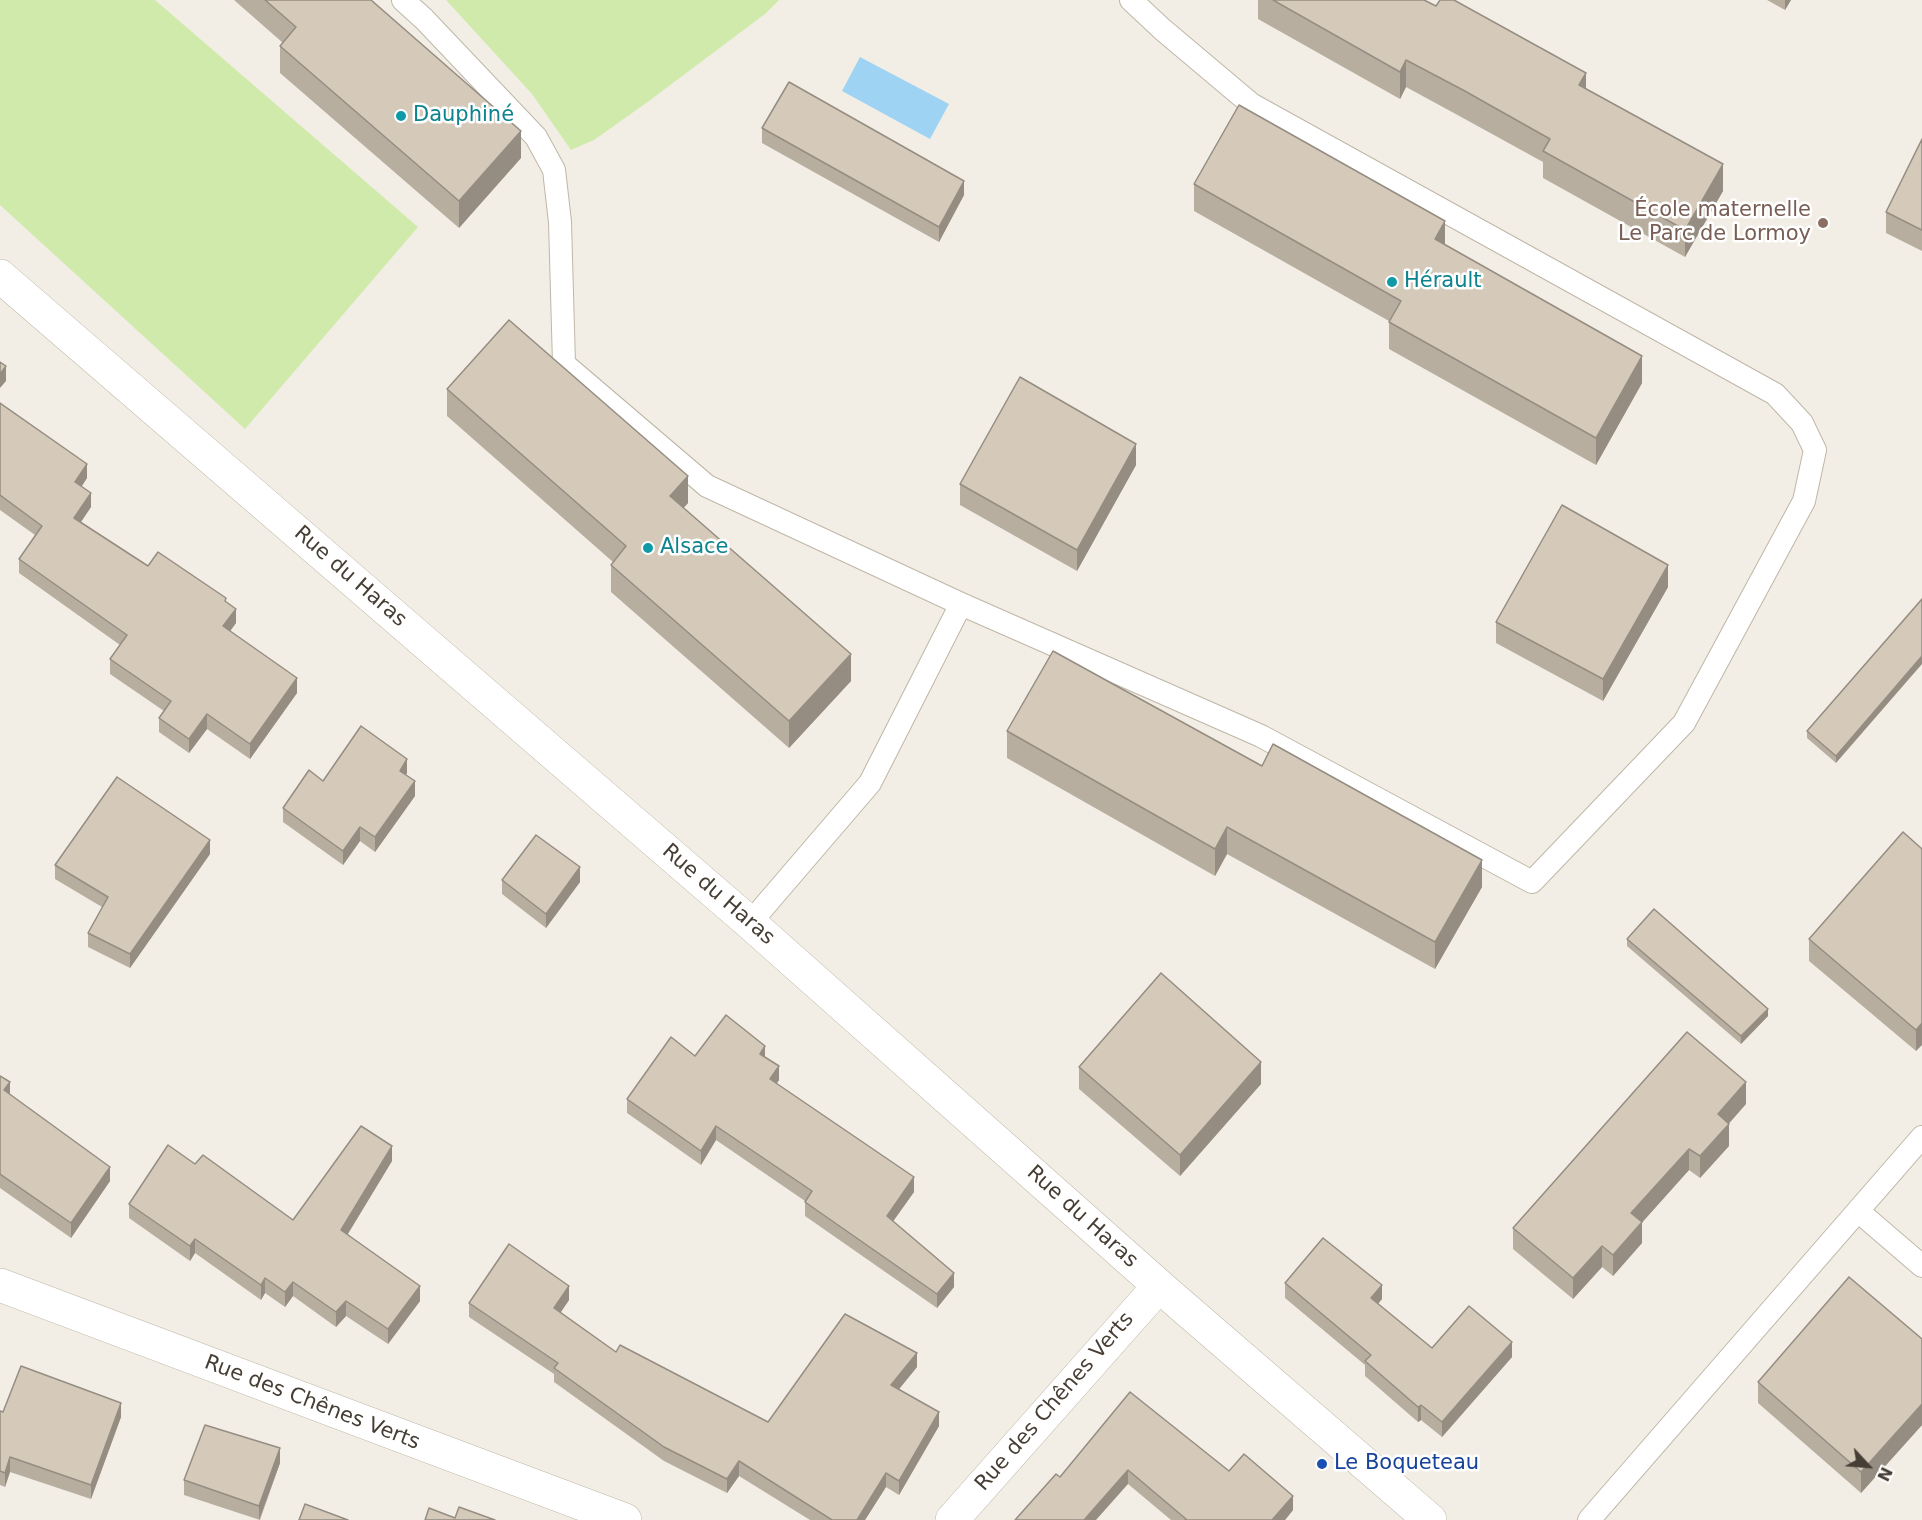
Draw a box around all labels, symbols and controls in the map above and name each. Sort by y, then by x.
place label: Dauphiné [413,103,514,129]
marker: Dauphiné [394,109,408,123]
place label: École maternelle Le Parc de Lormoy [1618,198,1811,248]
marker: École maternelle Le Parc de Lormoy [1816,216,1830,230]
place label: Hérault [1404,269,1482,295]
marker: Hérault [1385,275,1399,289]
street label: Rue du Haras [289,521,411,633]
place label: Alsace [660,535,728,561]
marker: Alsace [641,541,655,555]
street label: Rue du Haras [657,839,779,951]
street label: Rue du Haras [1021,1160,1143,1274]
street label: Rue des Chênes Verts [970,1307,1140,1497]
street label: Rue des Chênes Verts [201,1350,423,1456]
north arrow [1838,1436,1898,1496]
place label: Le Boqueteau [1334,1451,1479,1477]
marker: Le Boqueteau [1315,1457,1329,1471]
text: N [1873,1464,1896,1484]

